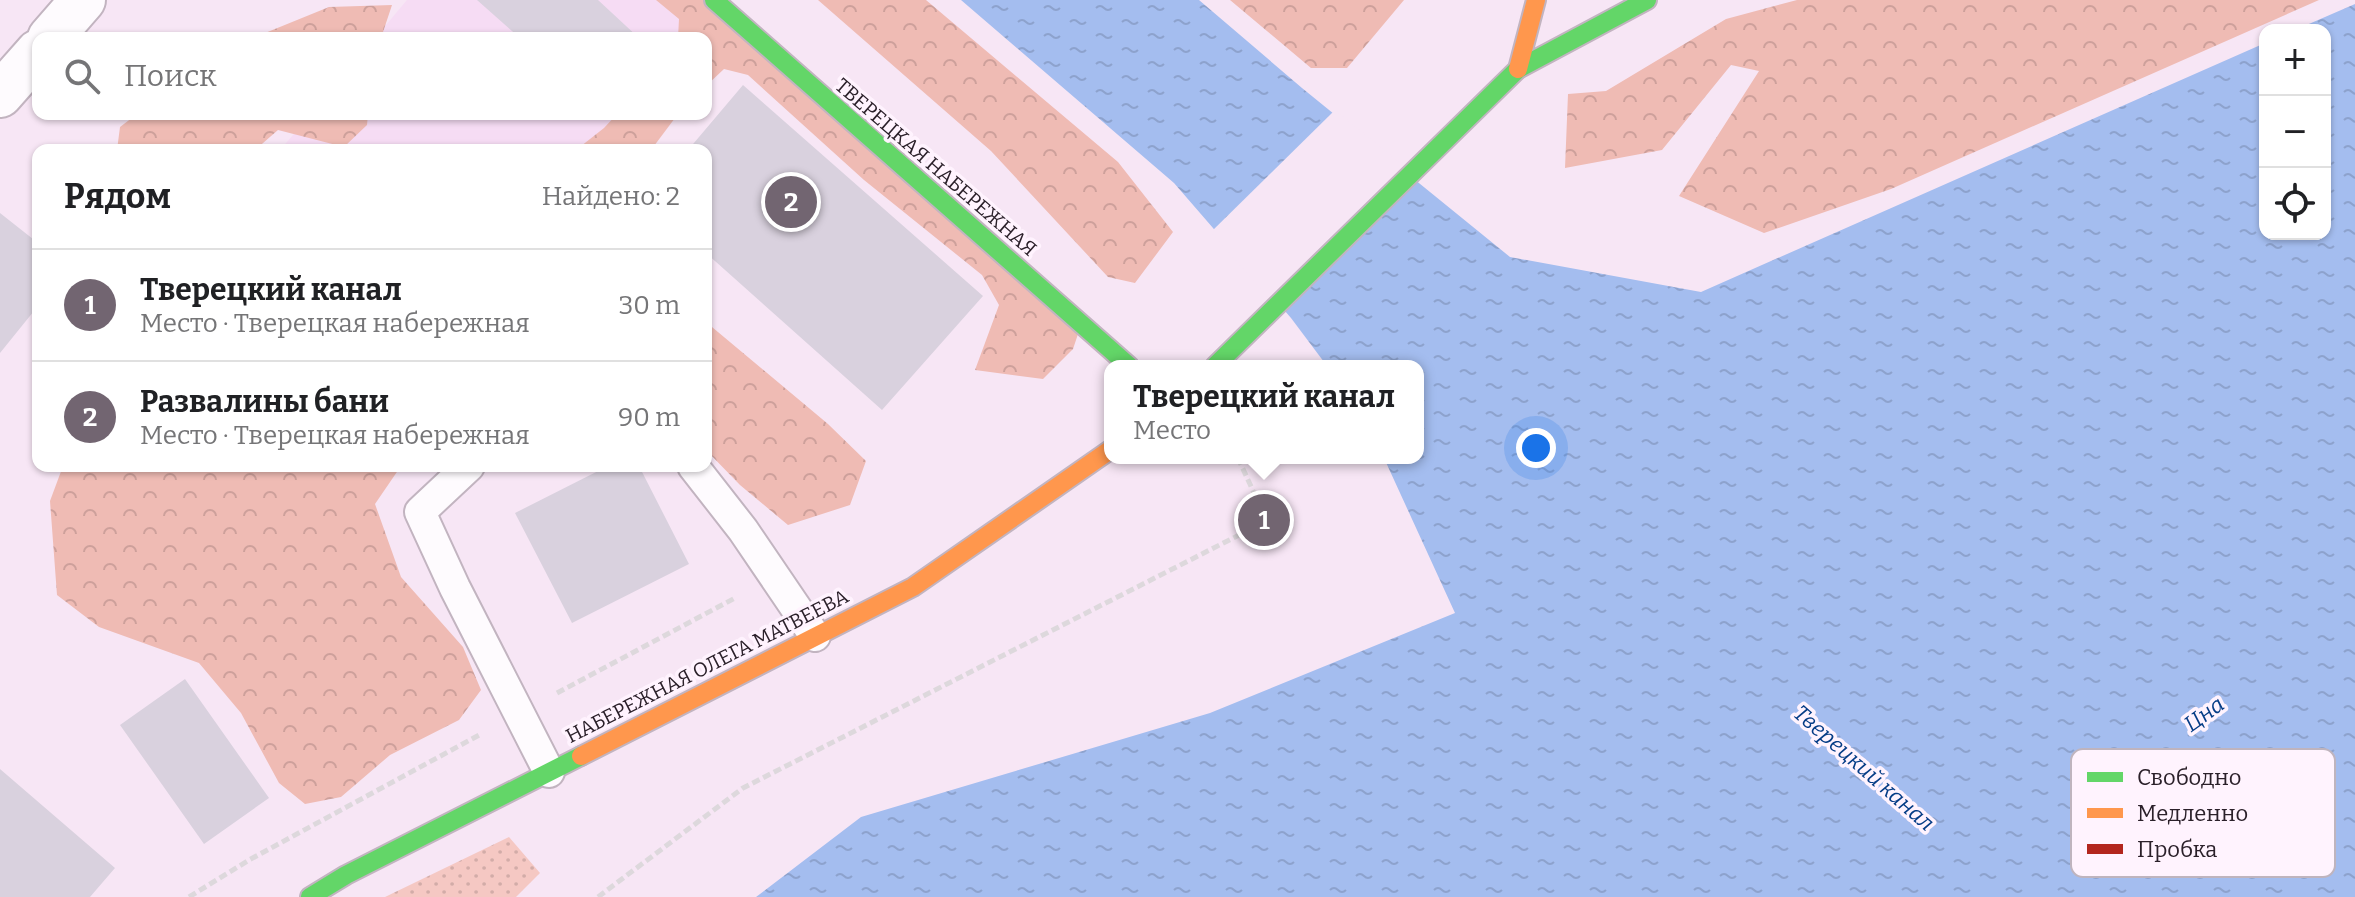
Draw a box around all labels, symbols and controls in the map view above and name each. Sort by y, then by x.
map controls [2259,24,2331,240]
button: + [2259,24,2331,96]
search box [32,32,712,120]
icon: search [60,54,104,98]
text: Поиск [124,58,217,94]
street label: ТВЕРЕЦКАЯ НАБЕРЕЖНАЯ [831,73,1041,261]
button: − [2259,96,2331,168]
button: locate [2259,168,2331,240]
pin: 2 [765,172,817,232]
text: Рядом [64,176,171,217]
text: Найдено: 2 [542,181,680,212]
text: Тверецкий канал [140,272,402,308]
text: 1 [84,290,96,321]
text: 30 m [619,290,680,321]
text: Место · Тверецкая набережная [140,308,530,339]
popup [1104,360,1424,464]
text: Тверецкий канал [1133,379,1395,415]
text: Развалины бани [140,384,389,420]
text: 2 [83,402,97,433]
text: 90 m [618,402,680,433]
text: Место [1133,415,1211,446]
text: Место · Тверецкая набережная [140,420,530,451]
your location [1516,428,1556,468]
pin: 1 [1238,490,1290,550]
street label: НАБЕРЕЖНАЯ ОЛЕГА МАТВЕЕВА [562,584,853,748]
water label: Цна [2179,690,2229,738]
water label: Тверецкий канал [1788,699,1940,837]
legend [2071,749,2335,877]
text: Свободно [2137,764,2241,791]
text: Медленно [2137,800,2248,827]
text: Пробка [2137,836,2217,863]

